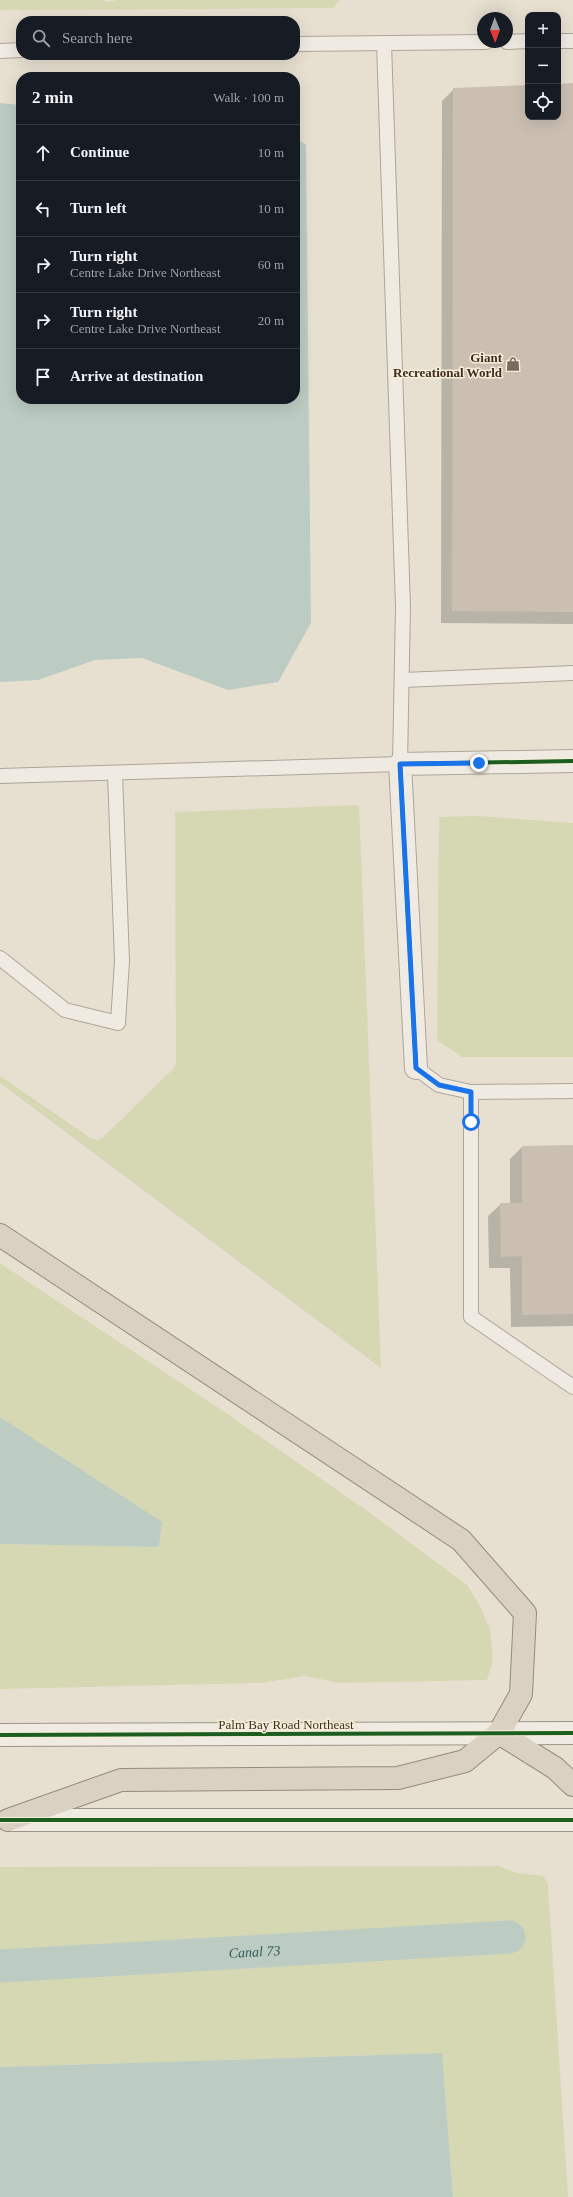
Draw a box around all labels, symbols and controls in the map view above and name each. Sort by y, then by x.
north arrow [477,12,513,48]
map controls [525,12,561,120]
button: + [525,12,561,48]
search box [16,16,300,60]
icon: search [30,27,52,49]
text: Search here [62,30,132,46]
button: − [525,48,561,84]
button: locate [525,84,561,120]
text: 2 min [32,88,73,107]
text: Walk · 100 m [213,90,284,105]
icon: ahead [32,142,54,164]
text: Continue [70,144,129,160]
text: 10 m [258,145,284,160]
icon: left [32,198,54,220]
text: Turn left [70,200,127,216]
text: 10 m [258,201,284,216]
text: Turn right [70,248,137,264]
icon: right [32,254,54,276]
text: 60 m [258,257,284,272]
text: Centre Lake Drive Northeast [70,265,221,280]
text: Turn right [70,304,137,320]
icon: right [32,310,54,332]
text: 20 m [258,313,284,328]
text: Centre Lake Drive Northeast [70,321,221,336]
place label: Giant Recreational World [393,350,503,380]
shop icon: Giant Recreational World [505,356,521,372]
icon: arrive [32,366,54,388]
text: Arrive at destination [70,368,203,384]
route end [470,754,488,772]
route start [462,1113,480,1131]
street label: Palm Bay Road Northeast [218,1717,354,1732]
water label: Canal 73 [228,1943,281,1960]

